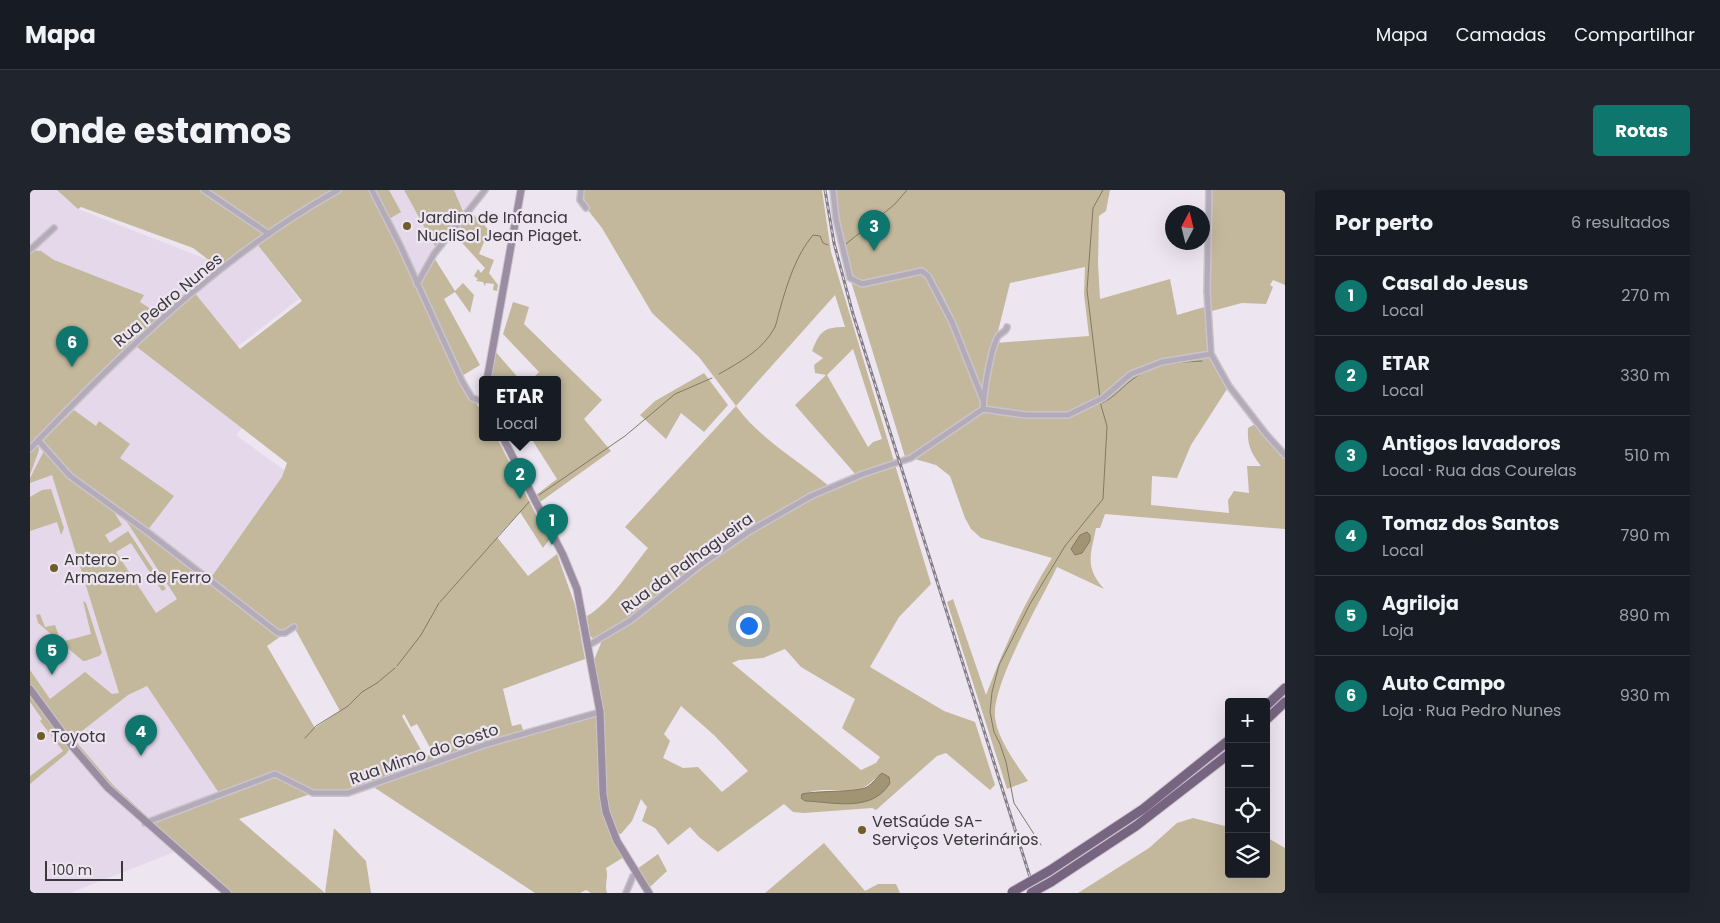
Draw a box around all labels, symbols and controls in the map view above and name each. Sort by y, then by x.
text: Mapa [25,18,96,51]
text: Mapa [1376,22,1428,47]
text: Camadas [1456,22,1546,47]
text: Compartilhar [1574,22,1695,47]
button: Rotas [1593,105,1690,156]
text: Onde estamos [30,106,292,155]
north arrow [1165,205,1210,250]
place label: Jardim de Infancia NucliSol Jean Piaget. [417,206,582,247]
text: Por perto [1335,208,1433,237]
pin: 3 [858,210,890,251]
text: 6 resultados [1571,211,1670,234]
marker: Jardim de Infancia NucliSol Jean Piaget. [401,220,413,232]
street label: Rua Pedro Nunes [109,248,227,352]
text: Casal do Jesus [1382,270,1528,297]
text: 1 [1348,284,1354,307]
text: 270 m [1621,284,1670,307]
text: Local [1382,299,1424,322]
pin: 6 [56,326,88,367]
text: ETAR [1382,350,1430,377]
text: 2 [1346,364,1356,387]
text: 330 m [1620,364,1670,387]
popup [479,376,561,441]
text: Local [1382,379,1424,402]
text: ETAR [496,383,544,410]
text: Local [496,412,538,435]
text: Antigos lavadoros [1382,430,1561,457]
text: 3 [1346,444,1356,467]
text: 510 m [1624,444,1670,467]
pin: 2 [504,458,536,499]
text: Local · Rua das Courelas [1382,459,1577,482]
pin: 1 [536,504,568,545]
street label: Rua da Palhagueira [616,507,758,619]
text: Tomaz dos Santos [1382,510,1559,537]
text: 4 [1346,524,1356,547]
text: 790 m [1620,524,1670,547]
text: Local [1382,539,1424,562]
place label: Antero - Armazem de Ferro [64,548,211,589]
marker: Antero - Armazem de Ferro [48,562,60,574]
text: Agriloja [1382,590,1459,617]
text: 5 [1346,604,1356,627]
text: 890 m [1619,604,1670,627]
your location [736,613,762,639]
text: Loja [1382,619,1414,642]
pin: 5 [36,634,68,675]
text: Auto Campo [1382,670,1505,697]
text: 6 [1346,684,1356,707]
text: 930 m [1620,684,1670,707]
map controls [1225,698,1270,878]
button: + [1225,698,1270,743]
text: Loja · Rua Pedro Nunes [1382,699,1561,722]
pin: 4 [125,715,157,756]
street label: Rua Mimo do Gosto [346,718,502,790]
place label: Toyota [51,725,106,748]
marker: Toyota [35,730,47,742]
button: − [1225,743,1270,788]
button: locate [1225,788,1270,833]
place label: VetSaúde SA- Serviços Veterinários [872,810,1039,851]
marker: VetSaúde SA- Serviços Veterinários [856,824,868,836]
button: layers [1225,833,1270,878]
scale bar [45,858,122,881]
text: 100 m [52,860,92,880]

